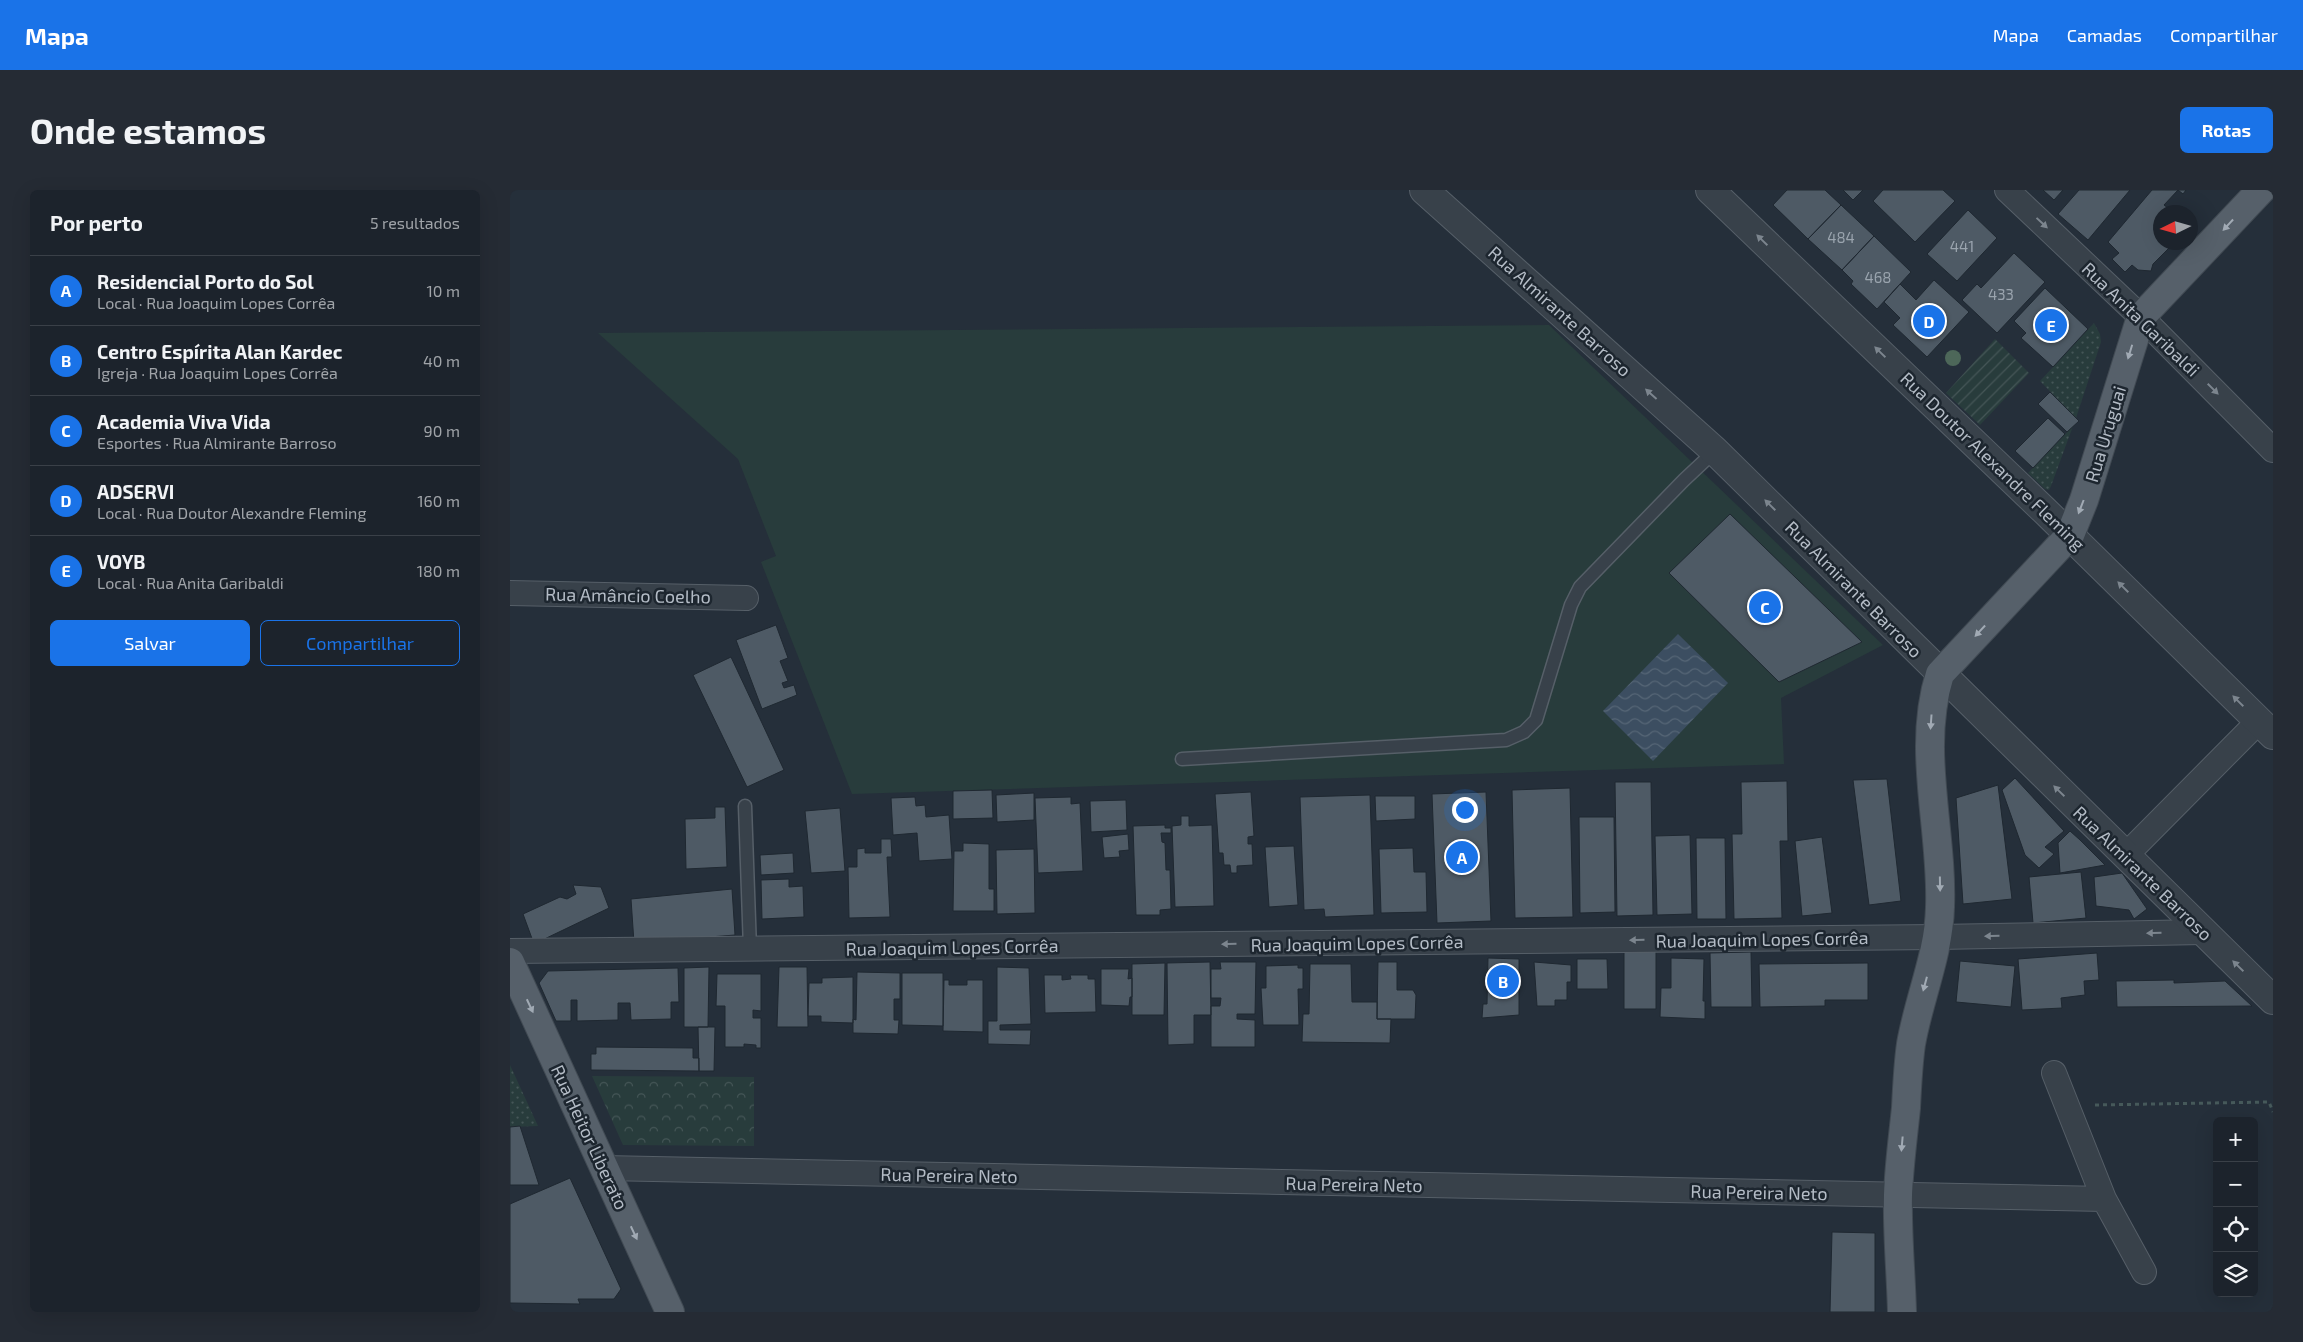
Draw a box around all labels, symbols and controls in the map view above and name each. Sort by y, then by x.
text: Mapa [25,21,89,50]
text: Mapa [1993,24,2039,46]
text: Camadas [2067,24,2142,46]
text: Compartilhar [2170,24,2278,46]
button: Rotas [2180,107,2273,153]
text: Onde estamos [30,109,266,151]
north arrow [2153,205,2198,250]
text: Por perto [50,210,143,235]
text: 5 resultados [370,213,460,232]
one-way arrow [2036,217,2048,229]
one-way arrow [2222,219,2234,231]
house number: 484 [1827,228,1855,246]
one-way arrow [1757,234,1769,246]
house number: 441 [1950,237,1974,255]
street label: Rua Almirante Barroso [1484,241,1636,381]
street label: Rua Anita Garibaldi [2078,257,2204,381]
house number: 468 [1865,268,1891,286]
text: Residencial Porto do Sol [97,270,314,293]
text: A [61,281,71,300]
text: 10 m [426,281,460,300]
house number: 433 [1988,285,2014,303]
text: Local · Rua Joaquim Lopes Corrêa [97,293,335,312]
pin: D [1913,302,1945,340]
pin: E [2035,306,2067,344]
text: Centro Espírita Alan Kardec [97,340,342,363]
one-way arrow [2126,344,2134,359]
one-way arrow [1874,347,1886,359]
text: B [61,351,71,370]
text: 40 m [423,351,460,370]
text: Igreja · Rua Joaquim Lopes Corrêa [97,363,338,382]
street label: Rua Doutor Alexandre Fleming [1896,367,2090,555]
street label: Rua Uruguai [2080,383,2130,485]
one-way arrow [2206,383,2218,395]
one-way arrow [1645,388,1658,399]
text: Academia Viva Vida [97,410,271,433]
text: C [61,421,71,440]
text: 90 m [424,421,460,440]
text: Esportes · Rua Almirante Barroso [97,433,337,452]
text: ADSERVI [97,480,174,503]
text: D [61,491,71,510]
text: 160 m [417,491,460,510]
one-way arrow [1764,499,1776,511]
one-way arrow [2077,500,2085,514]
text: Local · Rua Doutor Alexandre Fleming [97,503,366,522]
street label: Rua Almirante Barroso [1781,516,1927,662]
text: VOYB [97,550,145,573]
text: E [61,561,71,580]
text: 180 m [417,561,460,580]
text: Local · Rua Anita Garibaldi [97,573,284,592]
one-way arrow [2117,581,2129,593]
street label: Rua Amâncio Coelho [545,583,711,607]
pin: C [1749,588,1781,626]
button: Salvar [50,620,250,666]
button: Compartilhar [260,620,460,666]
one-way arrow [1974,625,1986,637]
one-way arrow [2233,695,2245,707]
one-way arrow [1927,714,1935,730]
one-way arrow [2054,785,2066,797]
your location [1452,797,1478,823]
street label: Rua Almirante Barroso [2069,801,2217,945]
pin: A [1446,838,1478,876]
one-way arrow [1936,876,1944,892]
street label: Rua Joaquim Lopes Corrêa [1655,926,1869,952]
one-way arrow [2146,929,2162,937]
street label: Rua Joaquim Lopes Corrêa [1250,930,1464,956]
one-way arrow [1984,932,2000,940]
street label: Rua Joaquim Lopes Corrêa [845,934,1059,960]
one-way arrow [1629,936,1645,944]
one-way arrow [1221,940,1237,948]
one-way arrow [2232,960,2244,972]
pin: B [1487,962,1519,1000]
one-way arrow [1921,976,1929,991]
one-way arrow [527,999,535,1013]
street label: Rua Heitor Liberato [547,1061,633,1213]
map controls [2213,1117,2258,1297]
button: + [2213,1117,2258,1162]
one-way arrow [1898,1137,1906,1153]
button: − [2213,1162,2258,1207]
street label: Rua Pereira Neto [880,1163,1018,1187]
street label: Rua Pereira Neto [1285,1172,1423,1196]
street label: Rua Pereira Neto [1690,1180,1828,1204]
button: locate [2213,1207,2258,1252]
one-way arrow [631,1226,639,1240]
button: layers [2213,1252,2258,1297]

